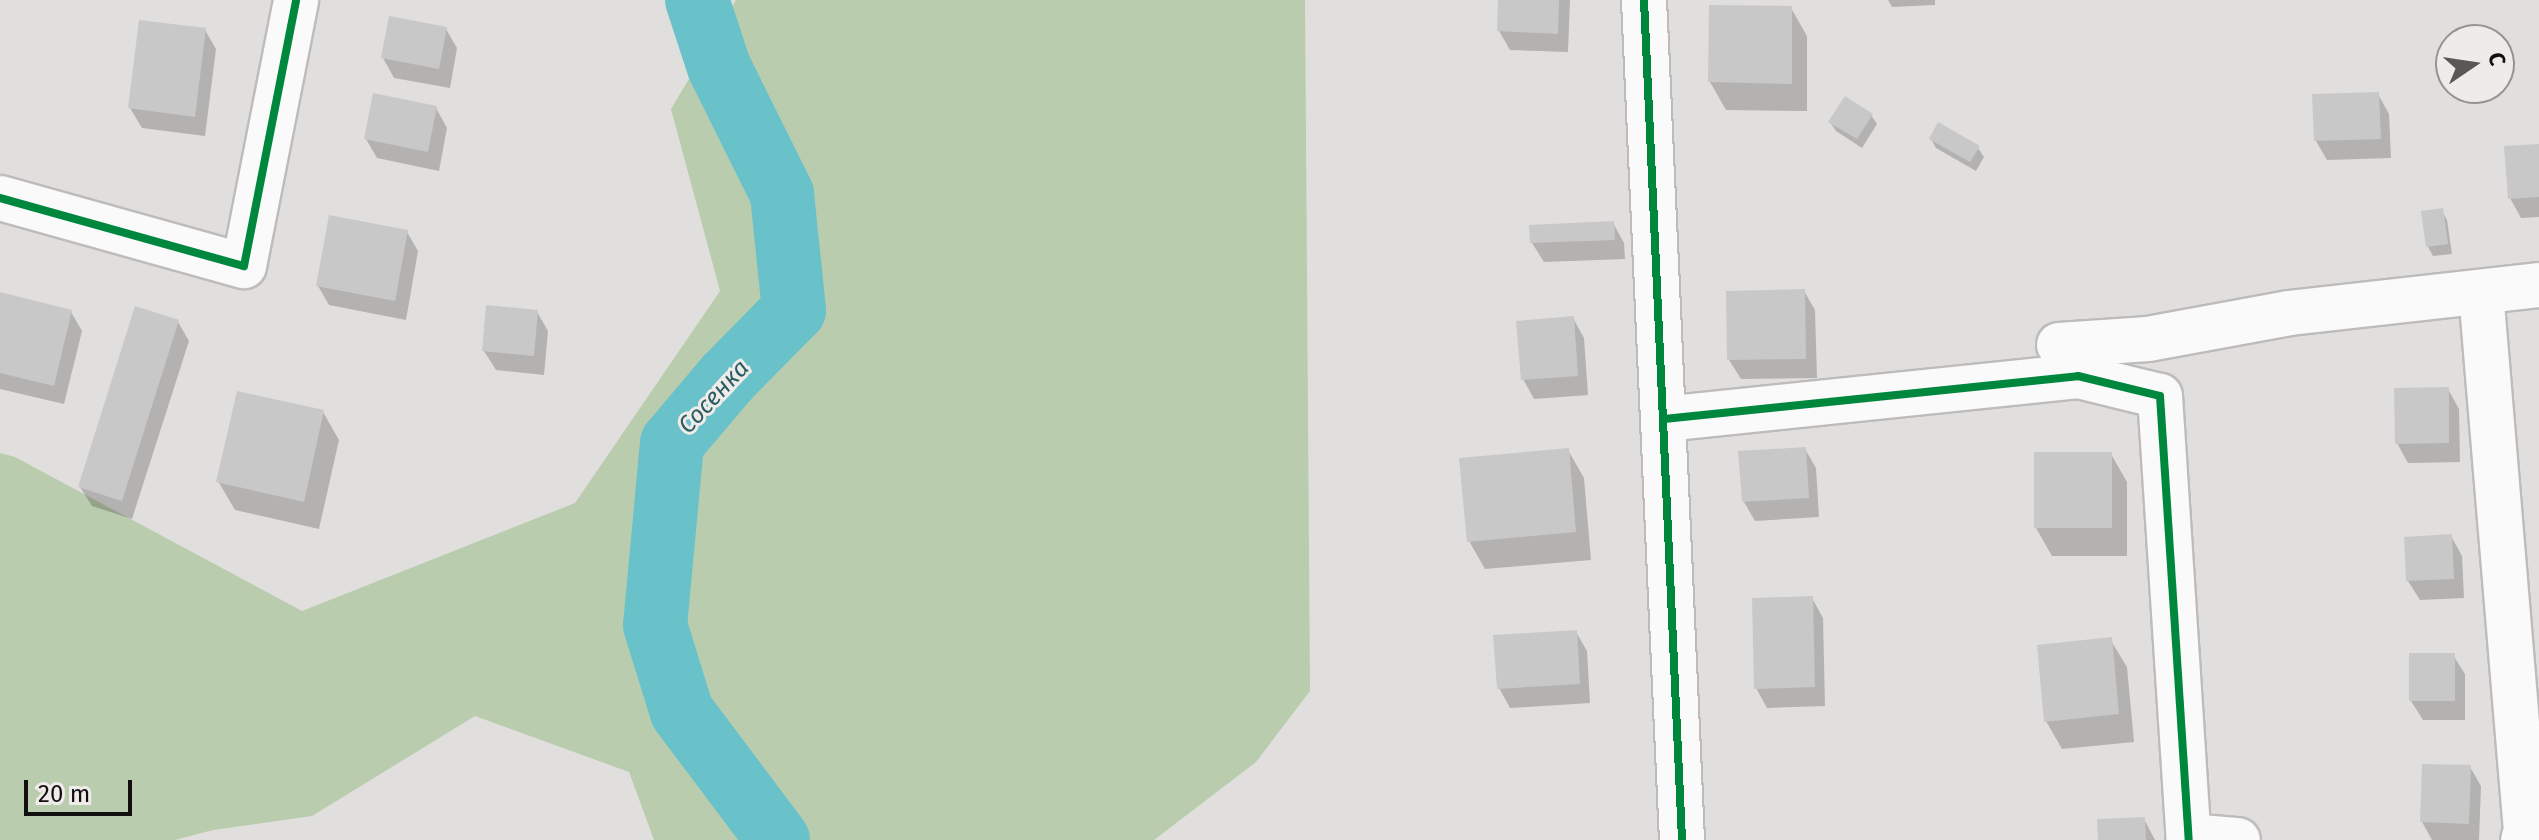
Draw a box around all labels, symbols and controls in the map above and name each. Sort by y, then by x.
north arrow [2435,24,2515,104]
text: С [2482,50,2512,68]
water label: Сосенка [673,354,755,440]
scale bar [28,764,136,814]
text: 20 m [38,780,90,808]

